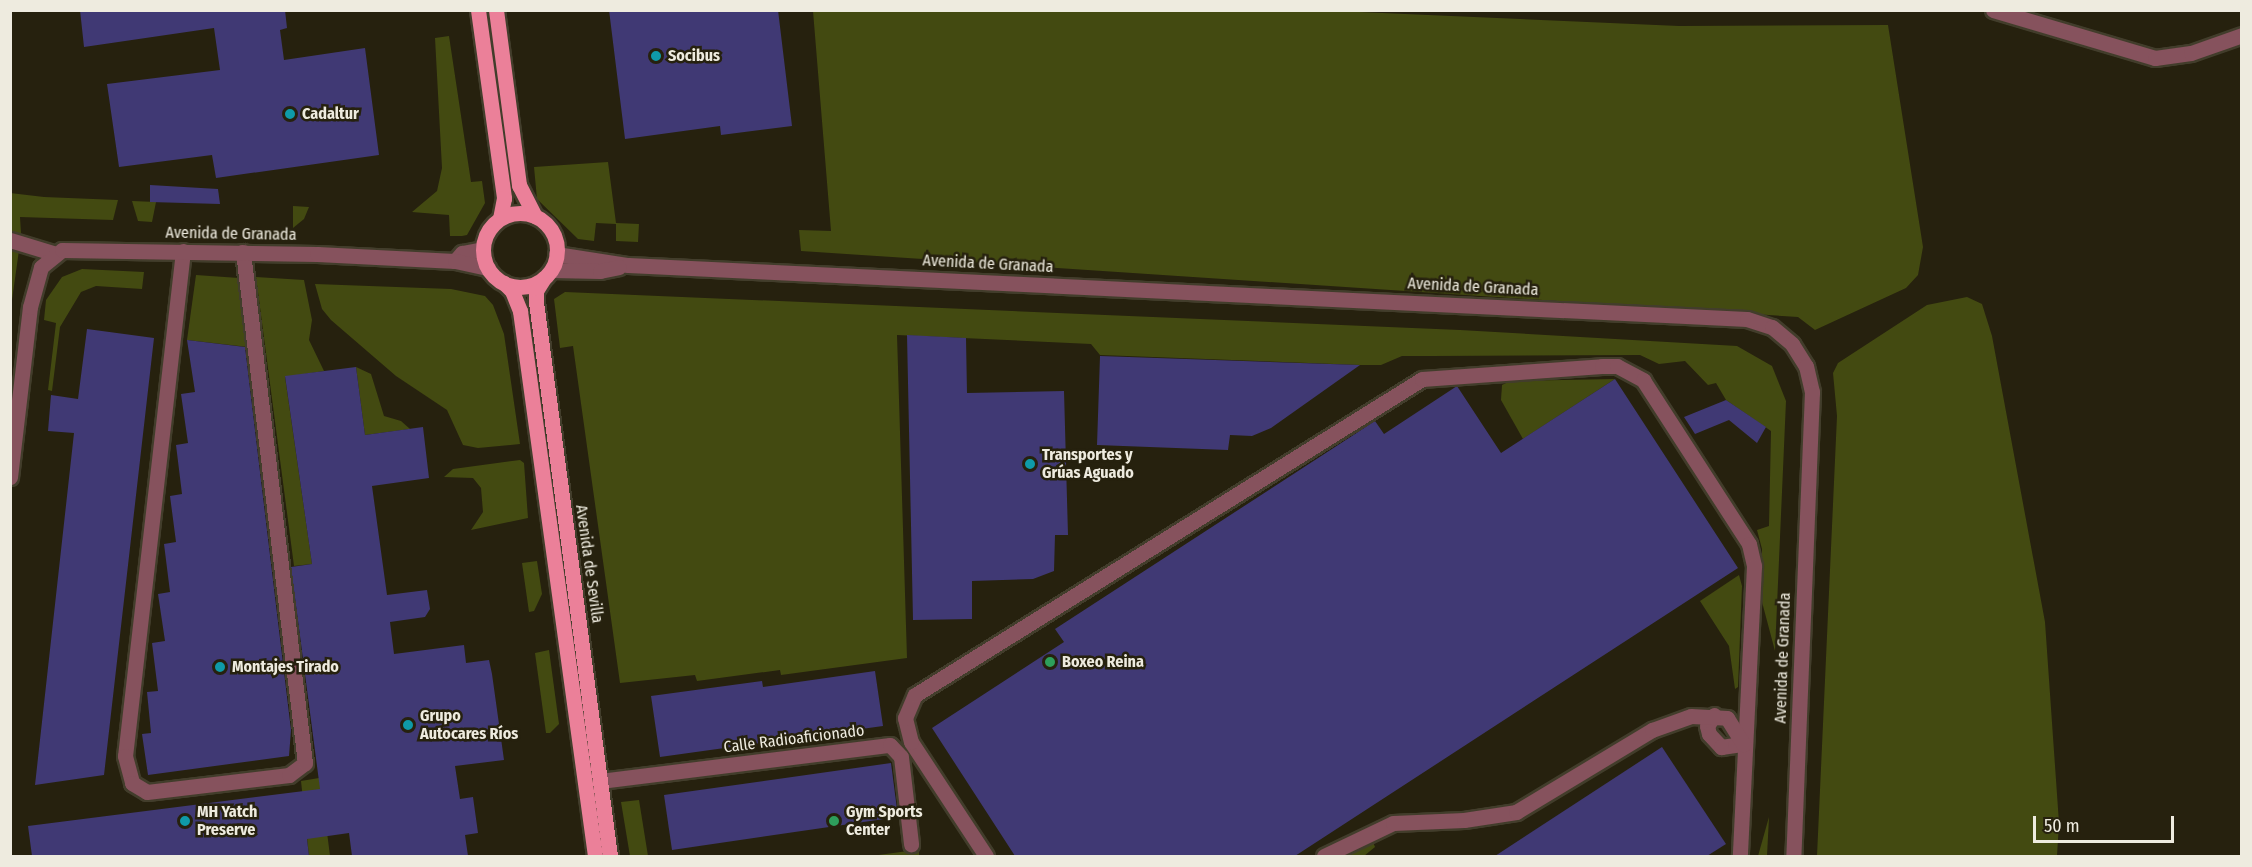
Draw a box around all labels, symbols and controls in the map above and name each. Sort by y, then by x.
place label: Socibus [668,46,720,66]
marker: Socibus [649,49,663,63]
place label: Cadaltur [302,104,359,124]
marker: Cadaltur [283,107,297,121]
street label: Avenida de Granada [165,223,297,245]
street label: Avenida de Granada [922,251,1054,277]
street label: Avenida de Granada [1407,274,1539,300]
place label: Transportes y Grúas Aguado [1042,445,1134,483]
marker: Transportes y Grúas Aguado [1023,457,1037,471]
street label: Avenida de Sevilla [571,504,607,624]
street label: Avenida de Granada [1771,592,1795,724]
place label: Boxeo Reina [1062,652,1144,672]
marker: Boxeo Reina [1043,655,1057,669]
place label: Montajes Tirado [232,657,339,677]
marker: Montajes Tirado [213,660,227,674]
place label: Grupo Autocares Ríos [420,706,518,744]
marker: Grupo Autocares Ríos [401,718,415,732]
street label: Calle Radioaficionado [722,721,866,757]
place label: MH Yatch Preserve [197,802,257,840]
place label: Gym Sports Center [846,802,923,840]
scale bar [2036,804,2177,842]
marker: MH Yatch Preserve [178,814,192,828]
marker: Gym Sports Center [827,814,841,828]
text: 50 m [2044,815,2080,837]

